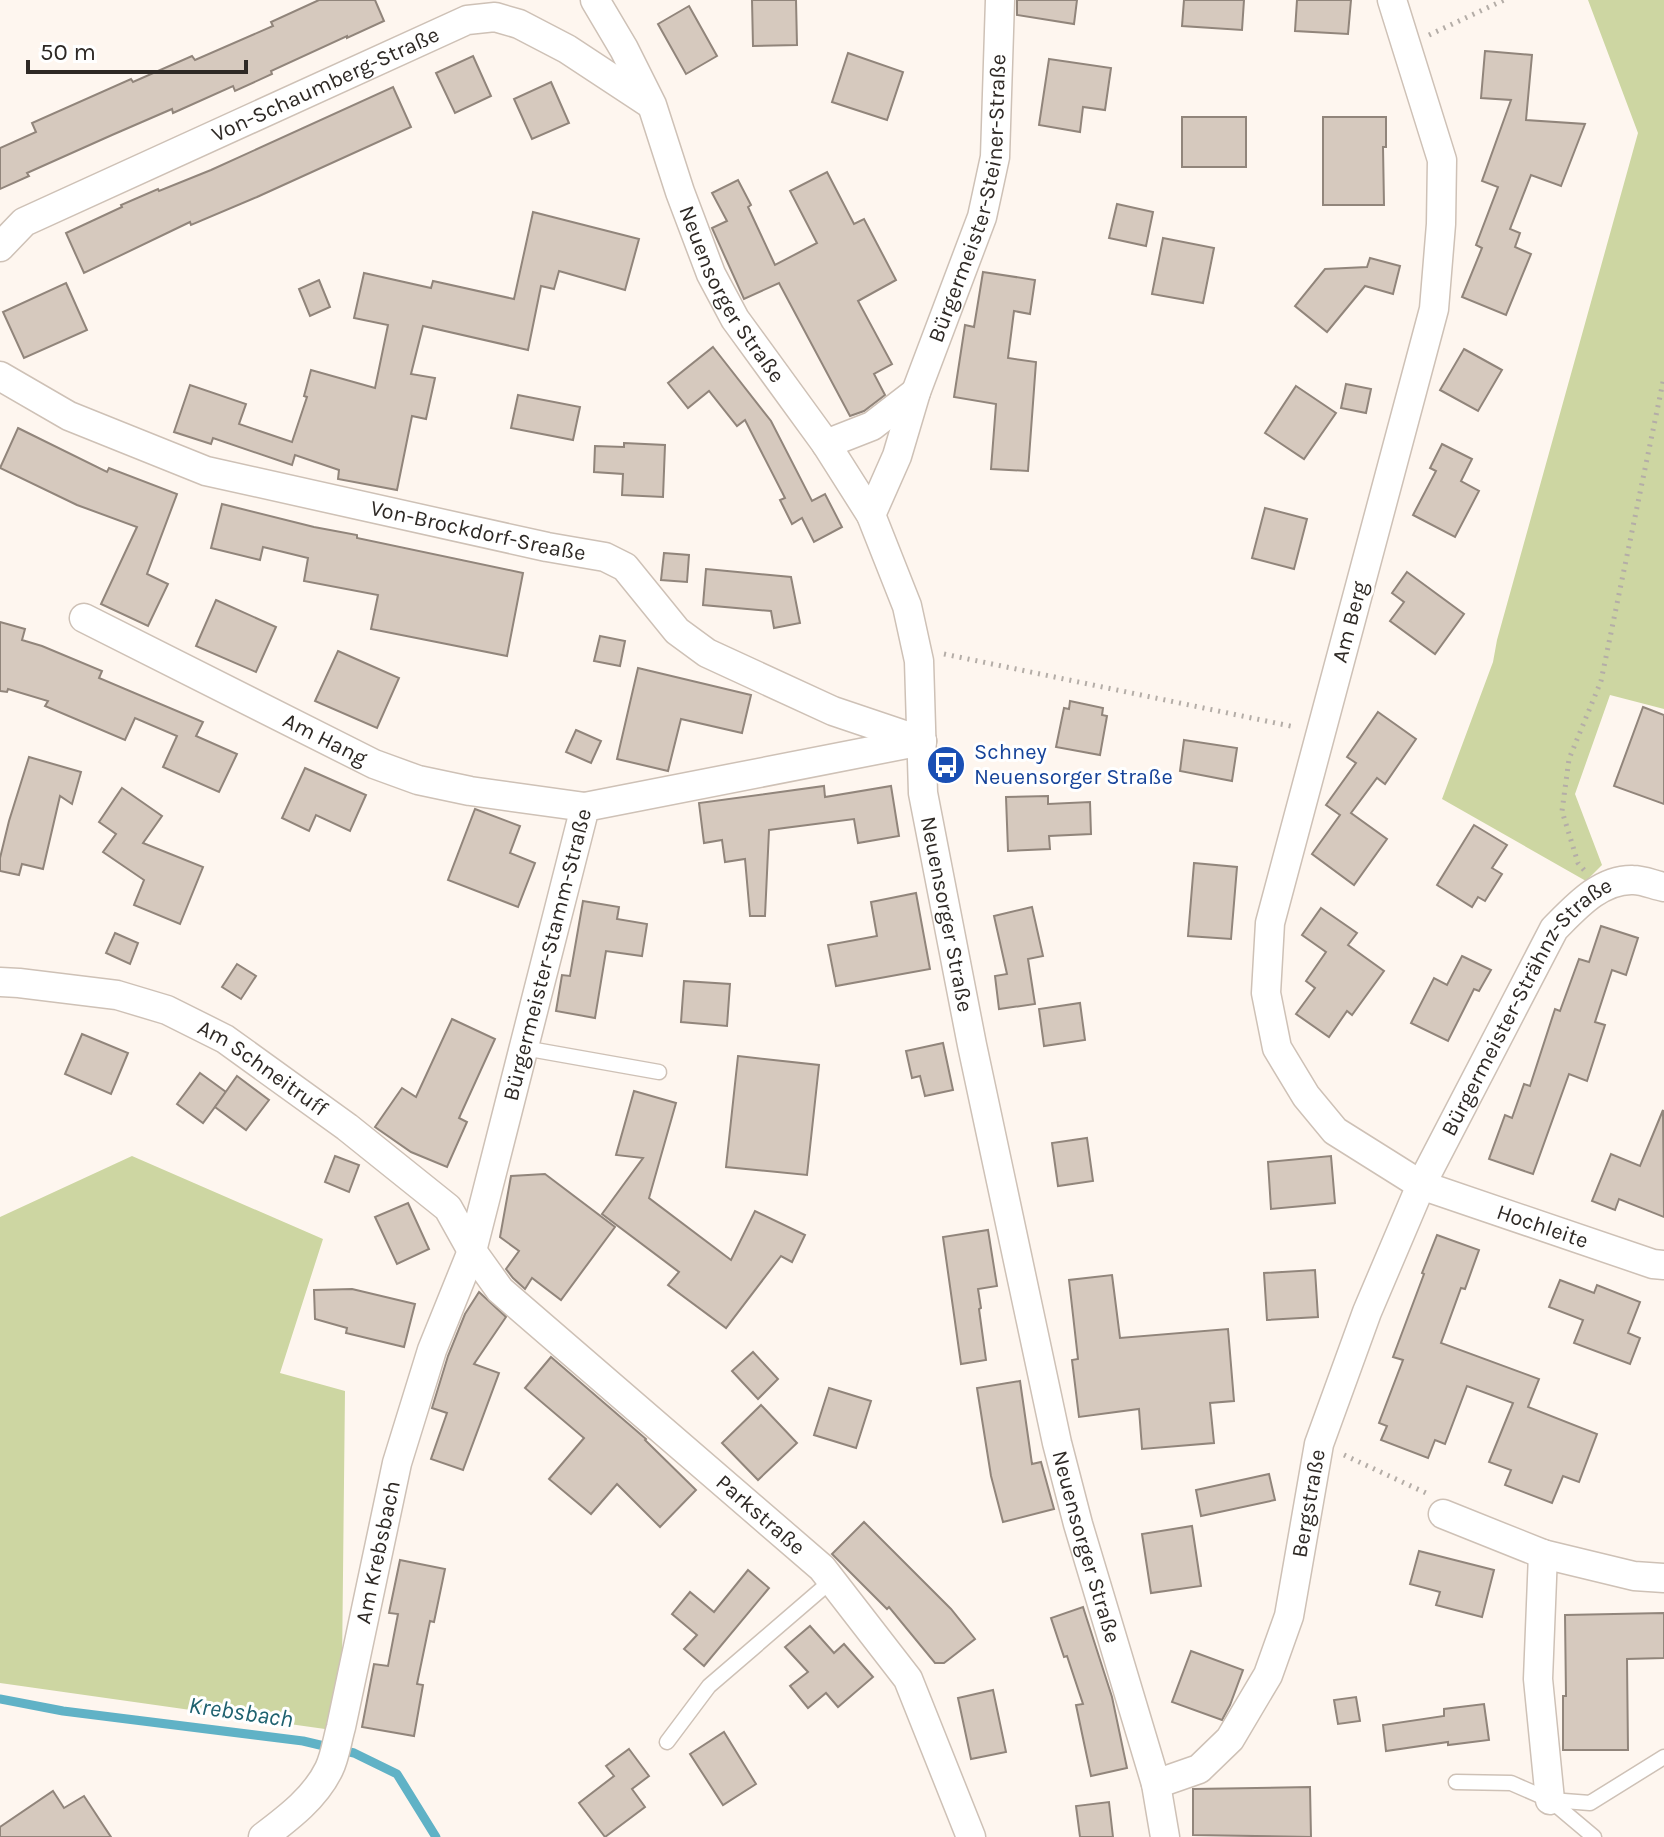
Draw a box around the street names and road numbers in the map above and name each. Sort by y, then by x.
street label: Von-Schaumberg-Straße [208,21,443,148]
street label: Bürgermeister-Steiner-Straße [923,53,1011,346]
street label: Neuensorger Straße [673,202,790,388]
street label: Von-Brockdorf-Sreaße [368,495,588,566]
street label: Am Berg [1327,578,1374,666]
street label: Am Hang [279,707,372,772]
street label: Bürgermeister-Stamm-Straße [498,806,597,1104]
street label: Neuensorger Straße [915,814,978,1014]
street label: Bürgermeister-Strähnz-Straße [1436,872,1616,1140]
street label: Am Schneitruff [193,1014,333,1122]
street label: Hochleite [1493,1199,1592,1254]
street label: Bergstraße [1286,1447,1331,1560]
street label: Neuensorger Straße [1047,1448,1126,1646]
street label: Parkstraße [711,1469,810,1560]
street label: Am Krebsbach [350,1478,406,1626]

